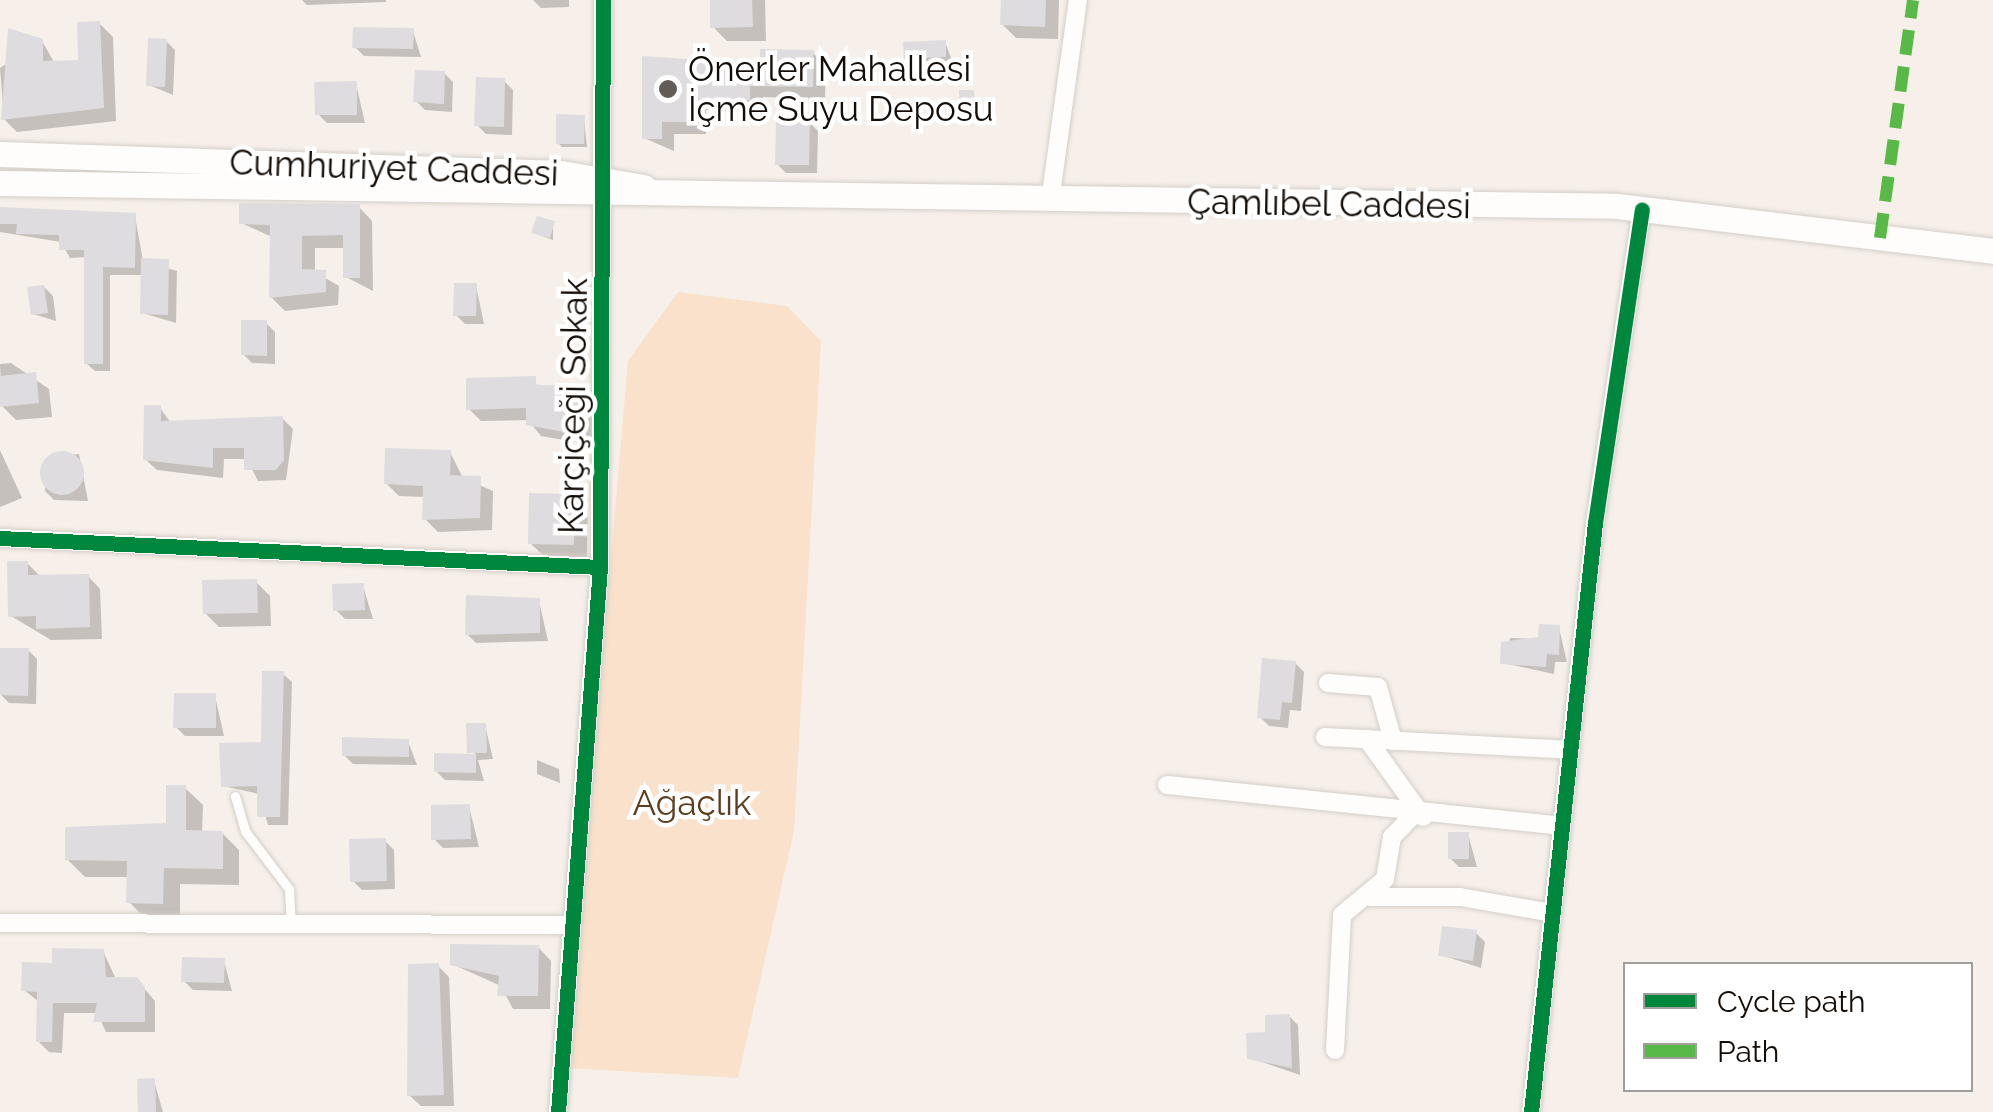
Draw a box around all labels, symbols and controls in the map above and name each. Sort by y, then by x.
place label: Önerler Mahallesi İçme Suyu Deposu [688,48,994,130]
marker: Önerler Mahallesi İçme Suyu Deposu [657,78,679,100]
street label: Cumhuriyet Caddesi [229,141,559,195]
street label: Çamlıbel Caddesi [1186,181,1472,227]
street label: Karçiçeği Sokak [550,278,596,534]
park label: Ağaçlık [633,782,751,824]
legend [1623,962,1973,1092]
text: Cycle path [1717,984,1865,1019]
text: Path [1717,1034,1779,1069]

